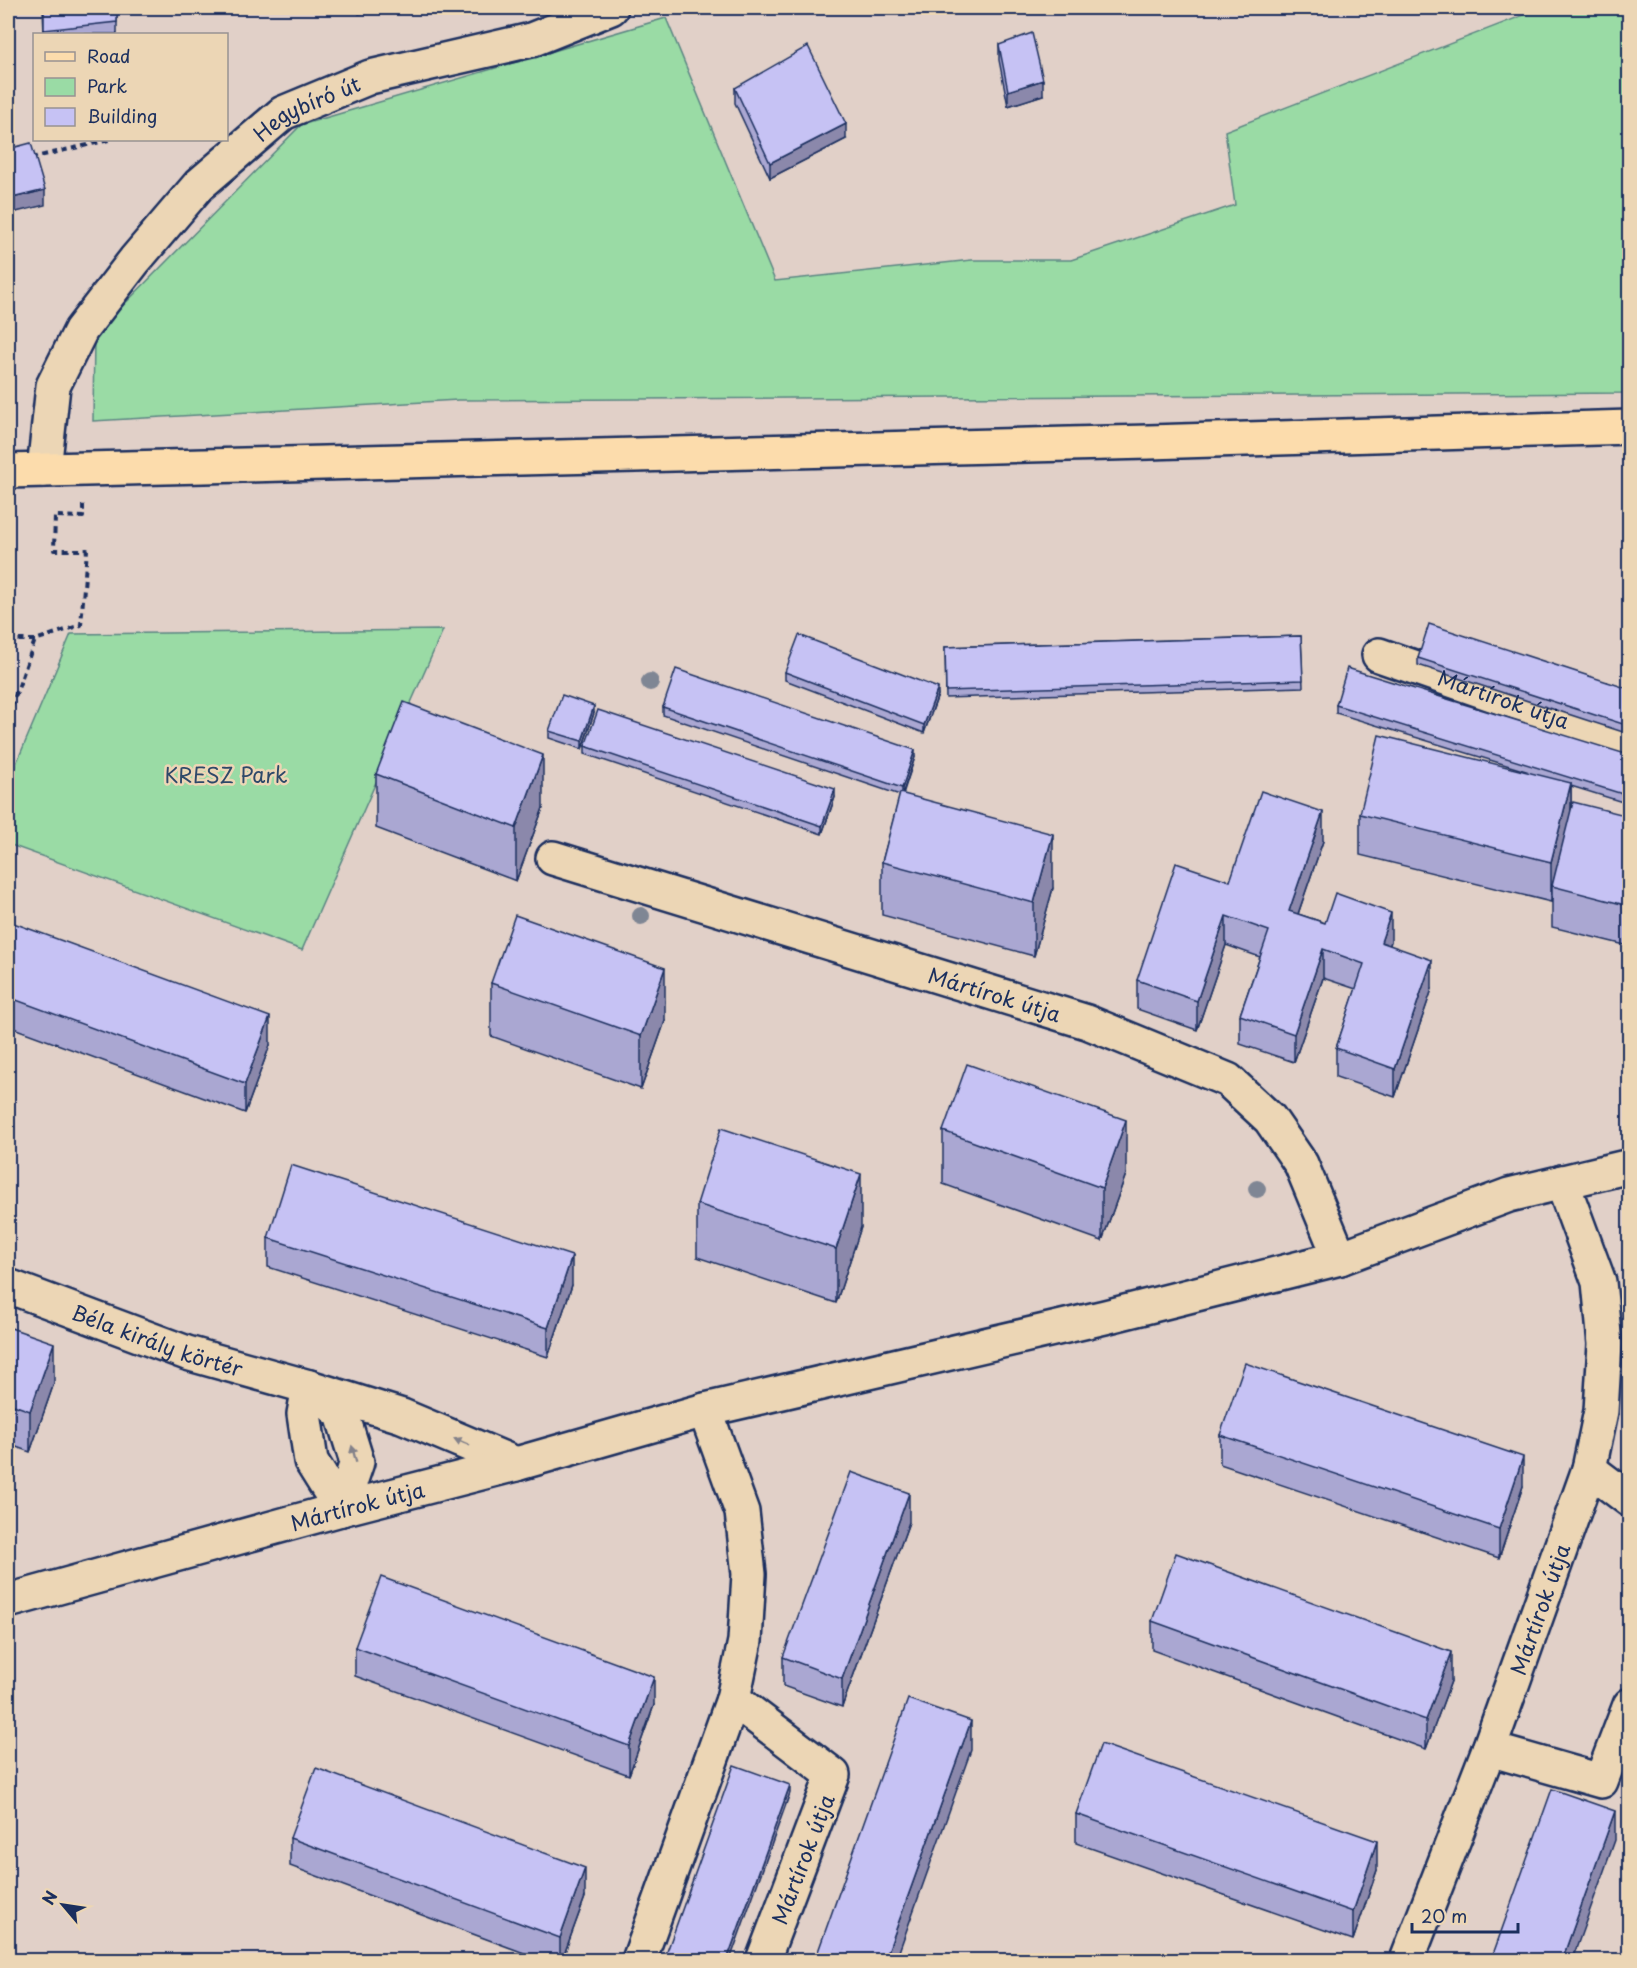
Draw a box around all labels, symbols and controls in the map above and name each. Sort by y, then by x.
legend [33,33,228,141]
text: Road [87,42,131,69]
street label: Hegybíró út [246,67,365,148]
text: Park [87,72,127,99]
text: Building [87,102,157,129]
street label: Mártírok útja [1434,661,1574,736]
park label: KRESZ Park [164,758,288,790]
street label: Mártírok útja [924,958,1065,1029]
street label: Béla király körtér [67,1295,247,1384]
one-way arrow [453,1437,471,1447]
one-way arrow [349,1445,359,1463]
street label: Mártírok útja [287,1472,428,1538]
street label: Mártírok útja [1501,1539,1577,1679]
street label: Mártírok útja [762,1789,842,1929]
north arrow [33,1875,93,1935]
text: N [35,1886,63,1909]
scale bar [1412,1896,1518,1934]
text: 20 m [1421,1902,1467,1929]

